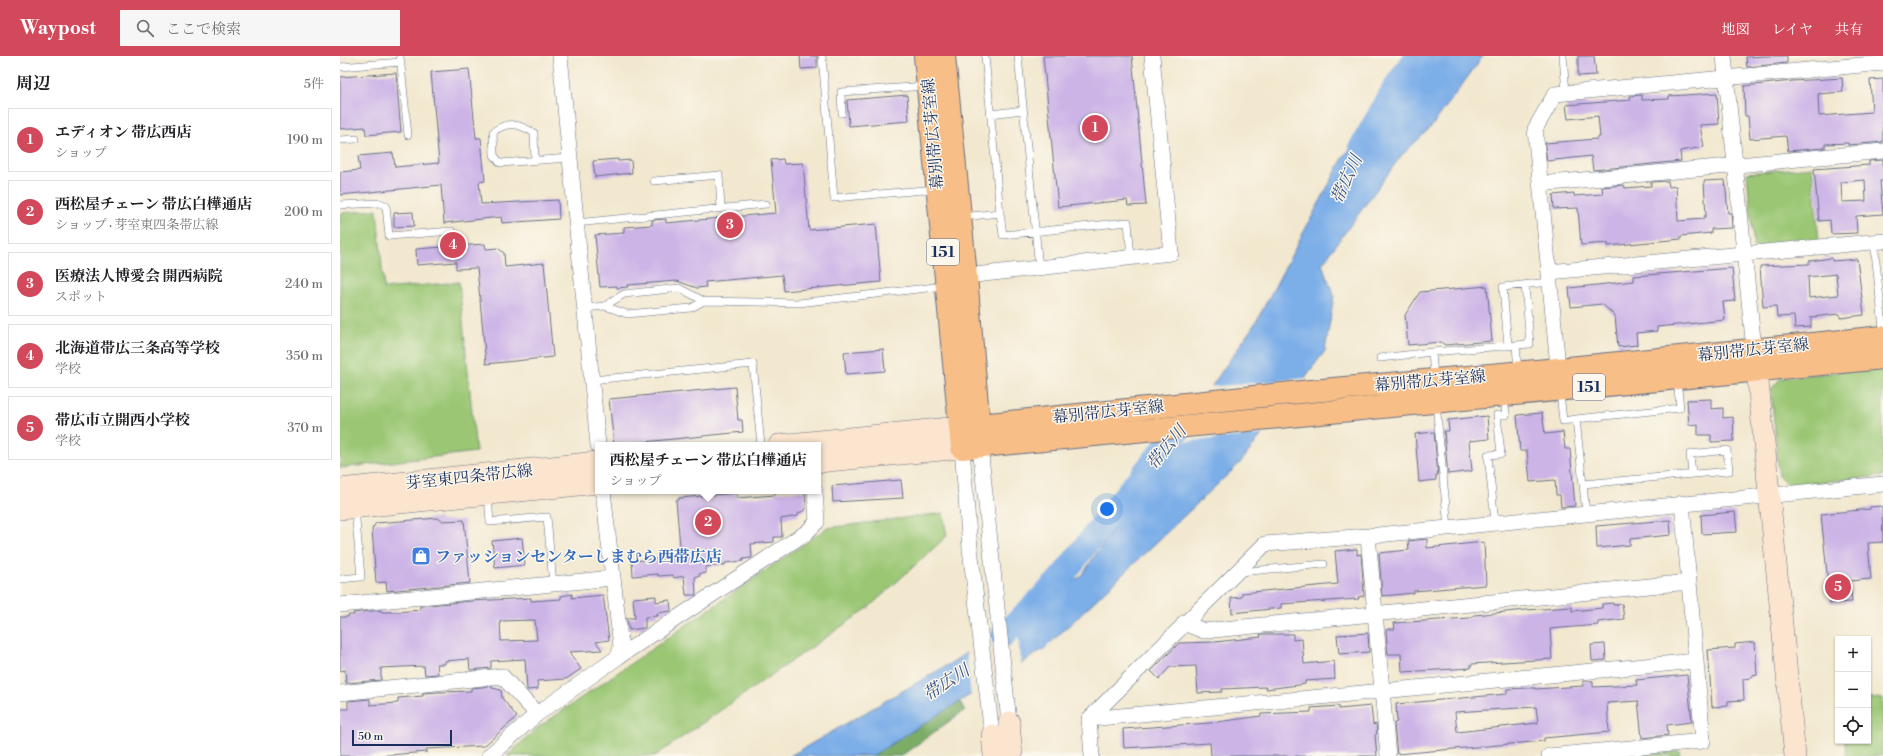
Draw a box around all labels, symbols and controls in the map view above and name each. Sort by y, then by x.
search box [120,10,400,46]
text: Waypost [20,16,96,40]
icon: search [134,17,156,39]
text: ここで検索 [166,20,241,39]
text: 地図 [1722,21,1750,39]
text: レイヤ [1772,21,1813,39]
text: 共有 [1835,21,1863,39]
text: 周辺 [16,73,50,95]
text: 5件 [304,76,324,92]
street label: 幕別帯広芽室線 [918,77,948,191]
pin: 1 [1082,113,1108,143]
text: エディオン 帯広西店 [55,123,191,142]
text: 1 [27,132,33,148]
text: 190 m [287,132,323,148]
text: ショップ [55,145,107,161]
water label: 帯広川 [1326,150,1368,207]
text: 西松屋チェーン 帯広白樺通店 [55,195,252,214]
text: 2 [26,204,34,220]
text: 200 m [284,204,323,220]
pin: 3 [717,210,743,240]
text: ショップ · 芽室東四条帯広線 [55,217,218,233]
pin: 4 [440,230,466,260]
road number: 151 [927,239,959,265]
text: 医療法人博愛会 開西病院 [55,267,222,286]
text: 3 [26,276,34,292]
text: 240 m [285,276,323,292]
text: スポット [55,289,107,305]
street label: 幕別帯広芽室線 [1696,334,1810,366]
text: 北海道帯広三条高等学校 [55,339,220,358]
text: 4 [26,348,34,364]
text: 350 m [286,348,323,364]
text: 学校 [55,361,81,377]
street label: 幕別帯広芽室線 [1373,366,1487,396]
road number: 151 [1573,374,1605,400]
street label: 幕別帯広芽室線 [1051,396,1165,428]
text: 帯広市立開西小学校 [55,411,190,430]
text: 5 [26,420,34,436]
text: 370 m [287,420,323,436]
water label: 帯広川 [1142,420,1193,474]
text: 学校 [55,433,81,449]
popup [595,442,821,494]
text: 西松屋チェーン 帯広白樺通店 [610,451,806,470]
street label: 芽室東四条帯広線 [404,460,534,494]
text: ショップ [610,473,661,489]
your location [1097,499,1117,519]
pin: 2 [695,507,721,537]
shop icon: ファッションセンターしまむら西帯広店 [410,545,432,567]
place label: ファッションセンターしまむら西帯広店 [435,547,722,567]
pin: 5 [1825,572,1851,602]
map controls [1835,636,1871,744]
button: + [1835,636,1871,672]
water label: 帯広川 [919,659,976,706]
button: − [1835,672,1871,708]
button: locate [1835,708,1871,744]
scale bar [352,728,452,747]
text: 50 m [358,730,383,744]

